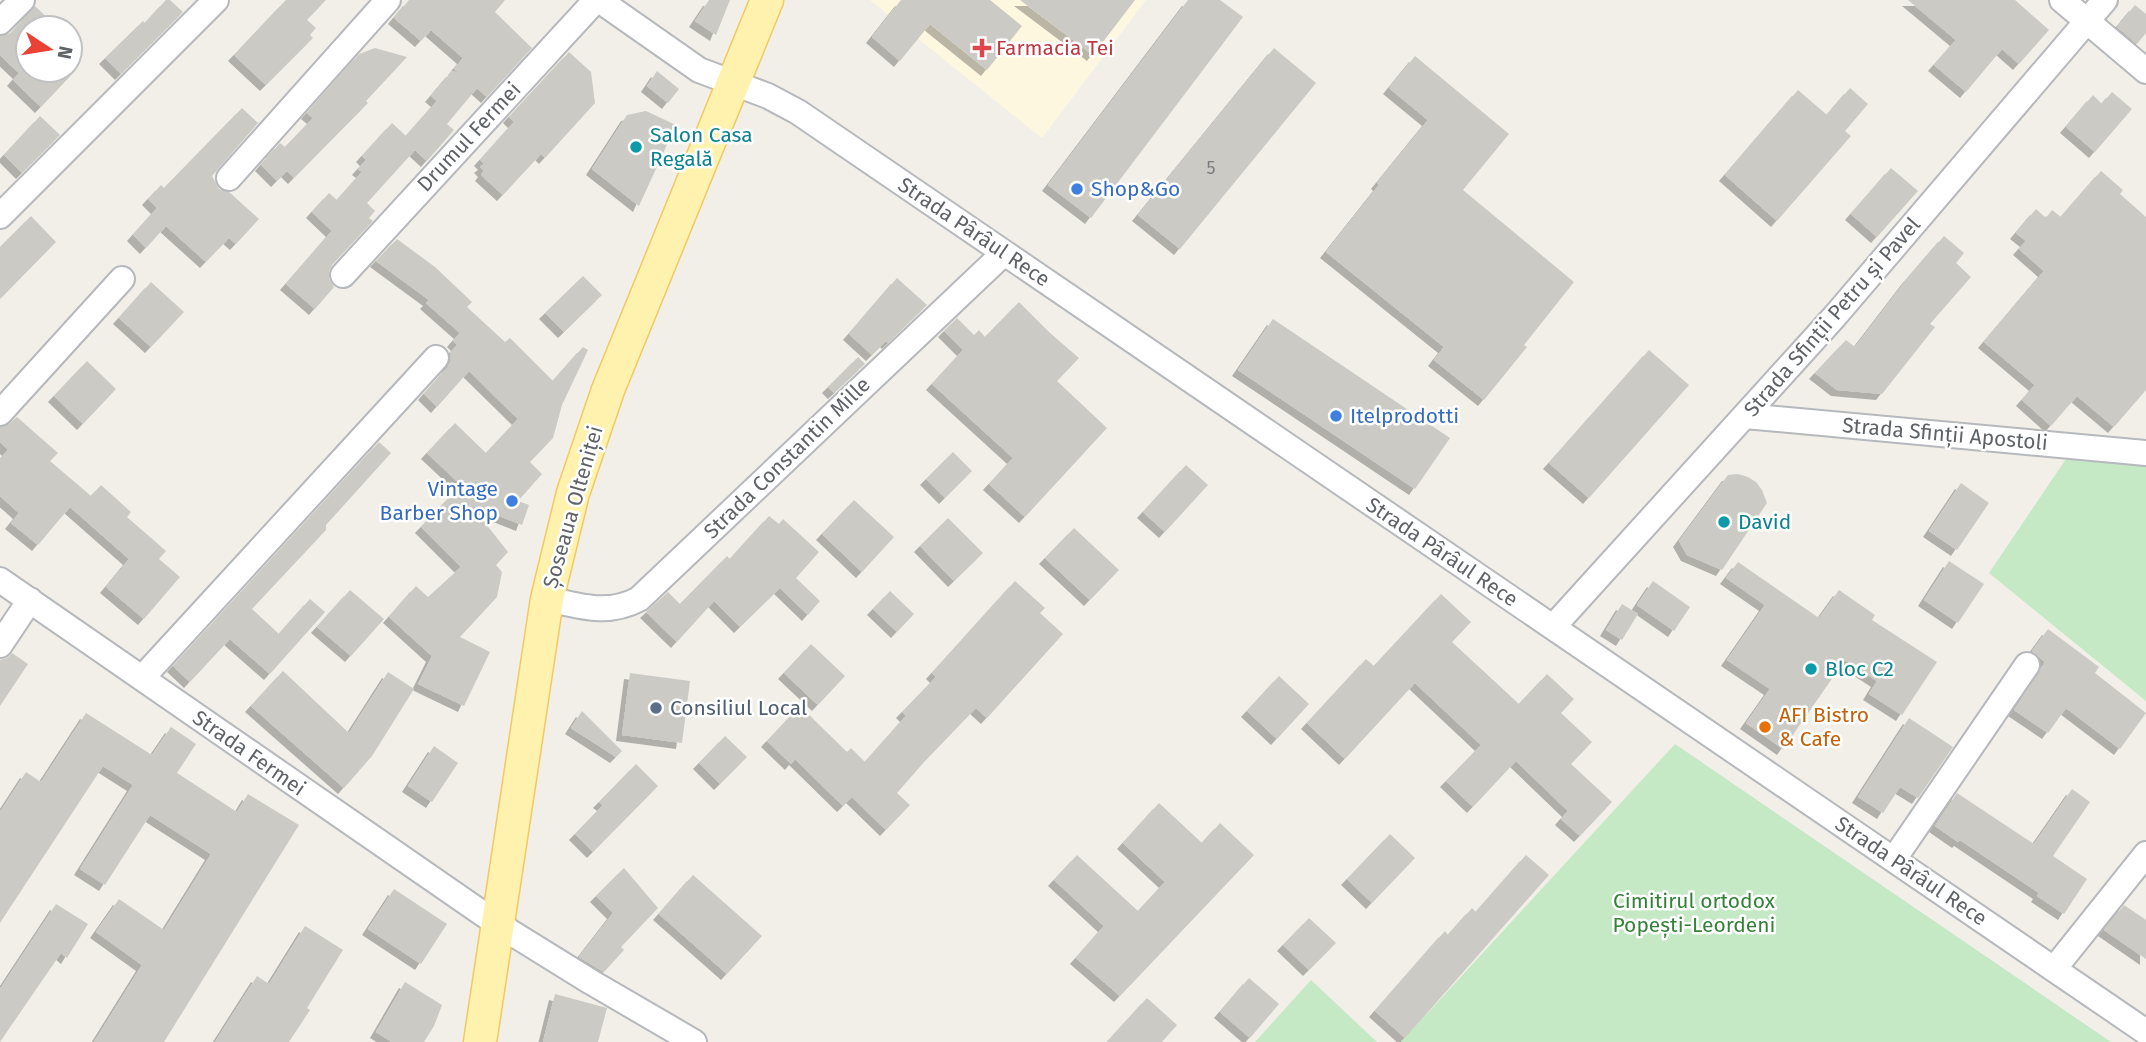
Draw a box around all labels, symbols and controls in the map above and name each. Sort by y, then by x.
north arrow [14,14,84,84]
place label: Farmacia Tei [996,35,1114,61]
marker: Farmacia Tei [974,40,990,56]
text: N [53,44,78,61]
street label: Drumul Fermei [412,77,526,197]
place label: Salon Casa Regală [650,122,753,172]
marker: Salon Casa Regală [628,139,644,155]
house number: 5 [1206,157,1216,179]
street label: Strada Pârâul Rece [893,172,1055,292]
place label: Shop&Go [1091,176,1180,202]
marker: Shop&Go [1069,181,1085,197]
street label: Strada Sfinții Petru și Pavel [1738,212,1926,422]
street label: Strada Constantin Mille [698,372,876,544]
place label: Itelprodotti [1350,403,1459,429]
marker: Itelprodotti [1328,408,1344,424]
street label: Strada Sfinții Apostoli [1841,412,2049,456]
street label: Șoseaua Olteniței [537,423,609,591]
place label: Vintage Barber Shop [380,476,498,526]
street label: Strada Pârâul Rece [1361,492,1523,612]
marker: Vintage Barber Shop [504,493,520,509]
place label: David [1738,509,1791,535]
marker: David [1716,514,1732,530]
place label: Bloc C2 [1825,656,1894,682]
marker: Bloc C2 [1803,661,1819,677]
place label: Consiliul Local [670,695,807,721]
marker: Consiliul Local [648,700,664,716]
place label: AFI Bistro & Cafe [1779,702,1869,752]
street label: Strada Fermei [188,705,310,801]
marker: AFI Bistro & Cafe [1757,719,1773,735]
street label: Strada Pârâul Rece [1830,811,1992,931]
park label: Cimitirul ortodox Popești-Leordeni [1613,888,1776,938]

